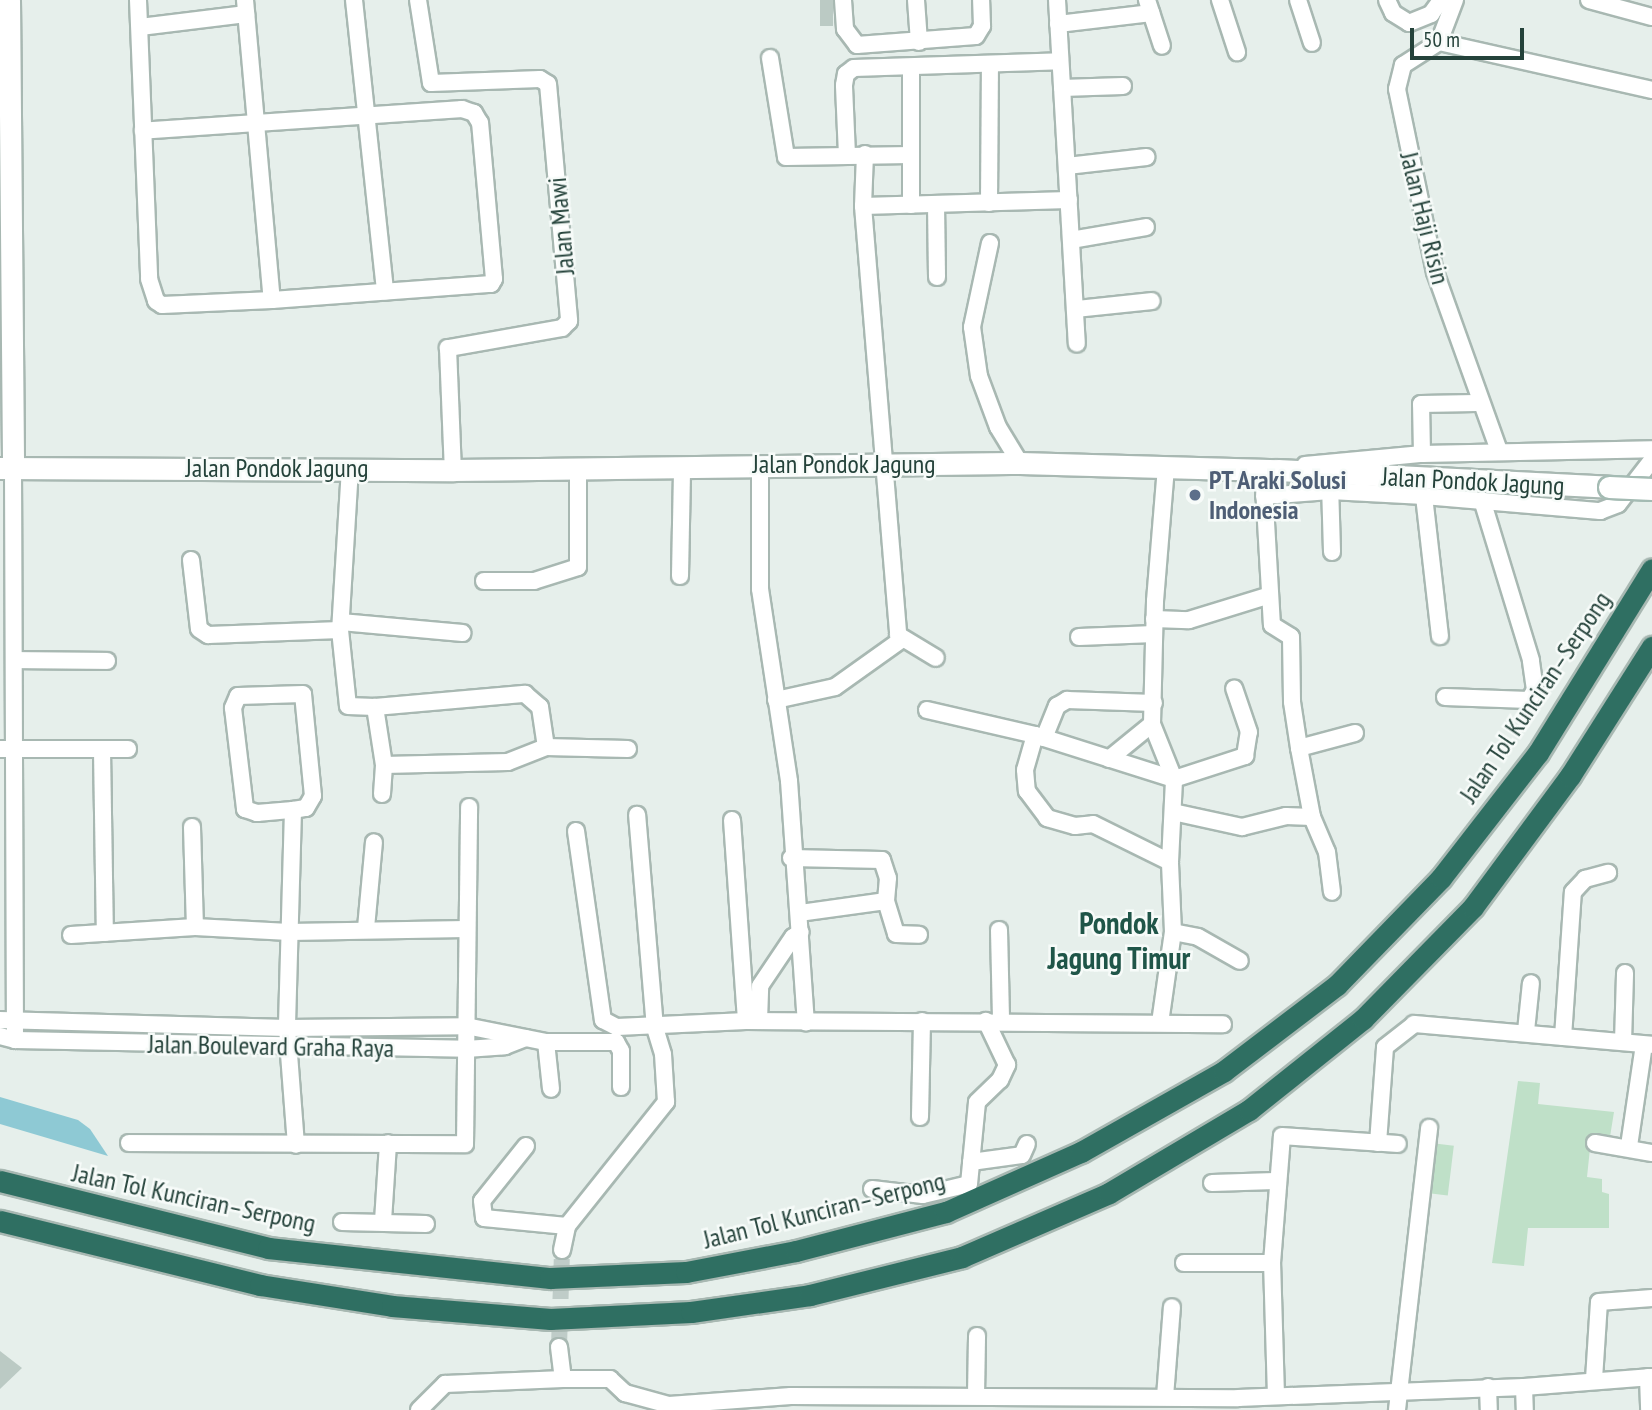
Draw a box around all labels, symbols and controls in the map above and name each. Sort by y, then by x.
scale bar [1414,14,1528,58]
text: 50 m [1423,26,1460,53]
street label: Jalan Haji Risin [1394,149,1456,287]
street label: Jalan Mawi [541,176,581,276]
street label: Jalan Pondok Jagung [752,448,936,480]
street label: Jalan Pondok Jagung [185,452,369,484]
street label: Jalan Pondok Jagung [1381,461,1565,501]
place label: PT Araki Solusi Indonesia [1209,464,1348,526]
marker: PT Araki Solusi Indonesia [1187,487,1203,503]
street label: Jalan Tol Kunciran–Serpong [1453,585,1617,809]
district label: Pondok Jagung Timur [1047,905,1191,976]
street label: Jalan Boulevard Graha Raya [148,1028,394,1064]
street label: Jalan Tol Kunciran–Serpong [69,1157,319,1239]
street label: Jalan Tol Kunciran–Serpong [700,1165,948,1255]

